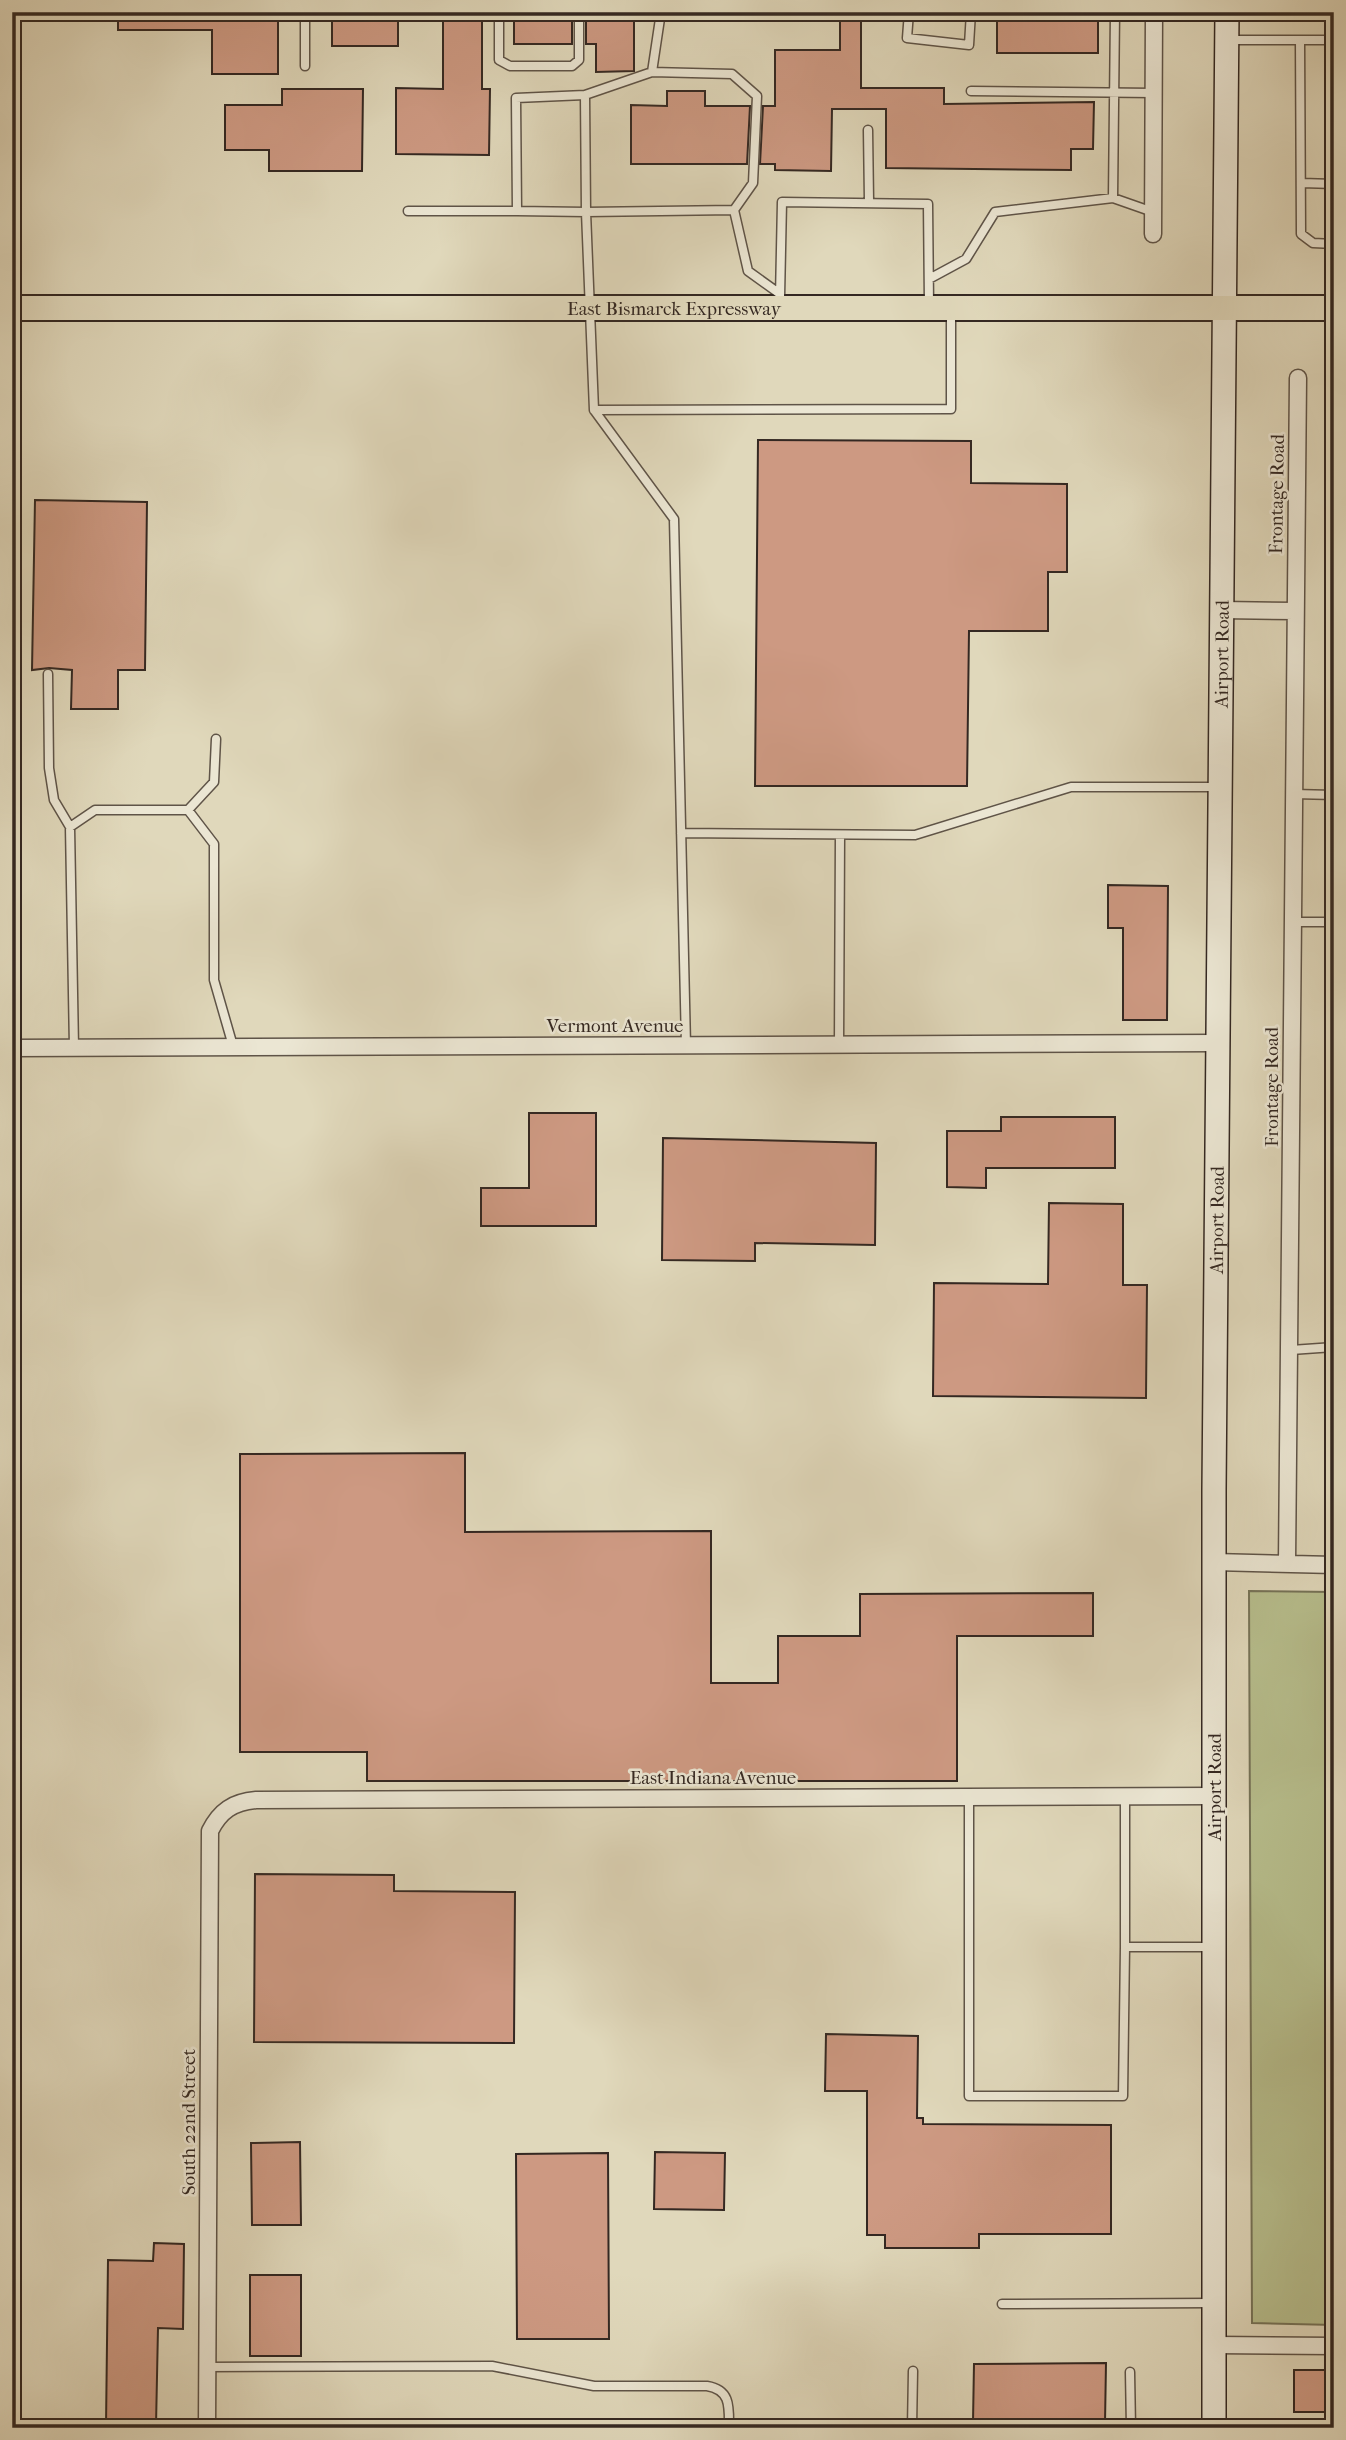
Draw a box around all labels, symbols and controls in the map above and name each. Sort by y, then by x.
street label: East Bismarck Expressway [567,298,782,320]
street label: Frontage Road [1265,433,1289,554]
street label: Airport Road [1211,599,1234,709]
street label: Vermont Avenue [545,1015,684,1037]
street label: Frontage Road [1261,1026,1283,1147]
street label: Airport Road [1206,1165,1229,1275]
street label: Airport Road [1204,1733,1226,1842]
street label: East Indiana Avenue [630,1767,796,1789]
street label: South 22nd Street [178,2049,200,2195]

